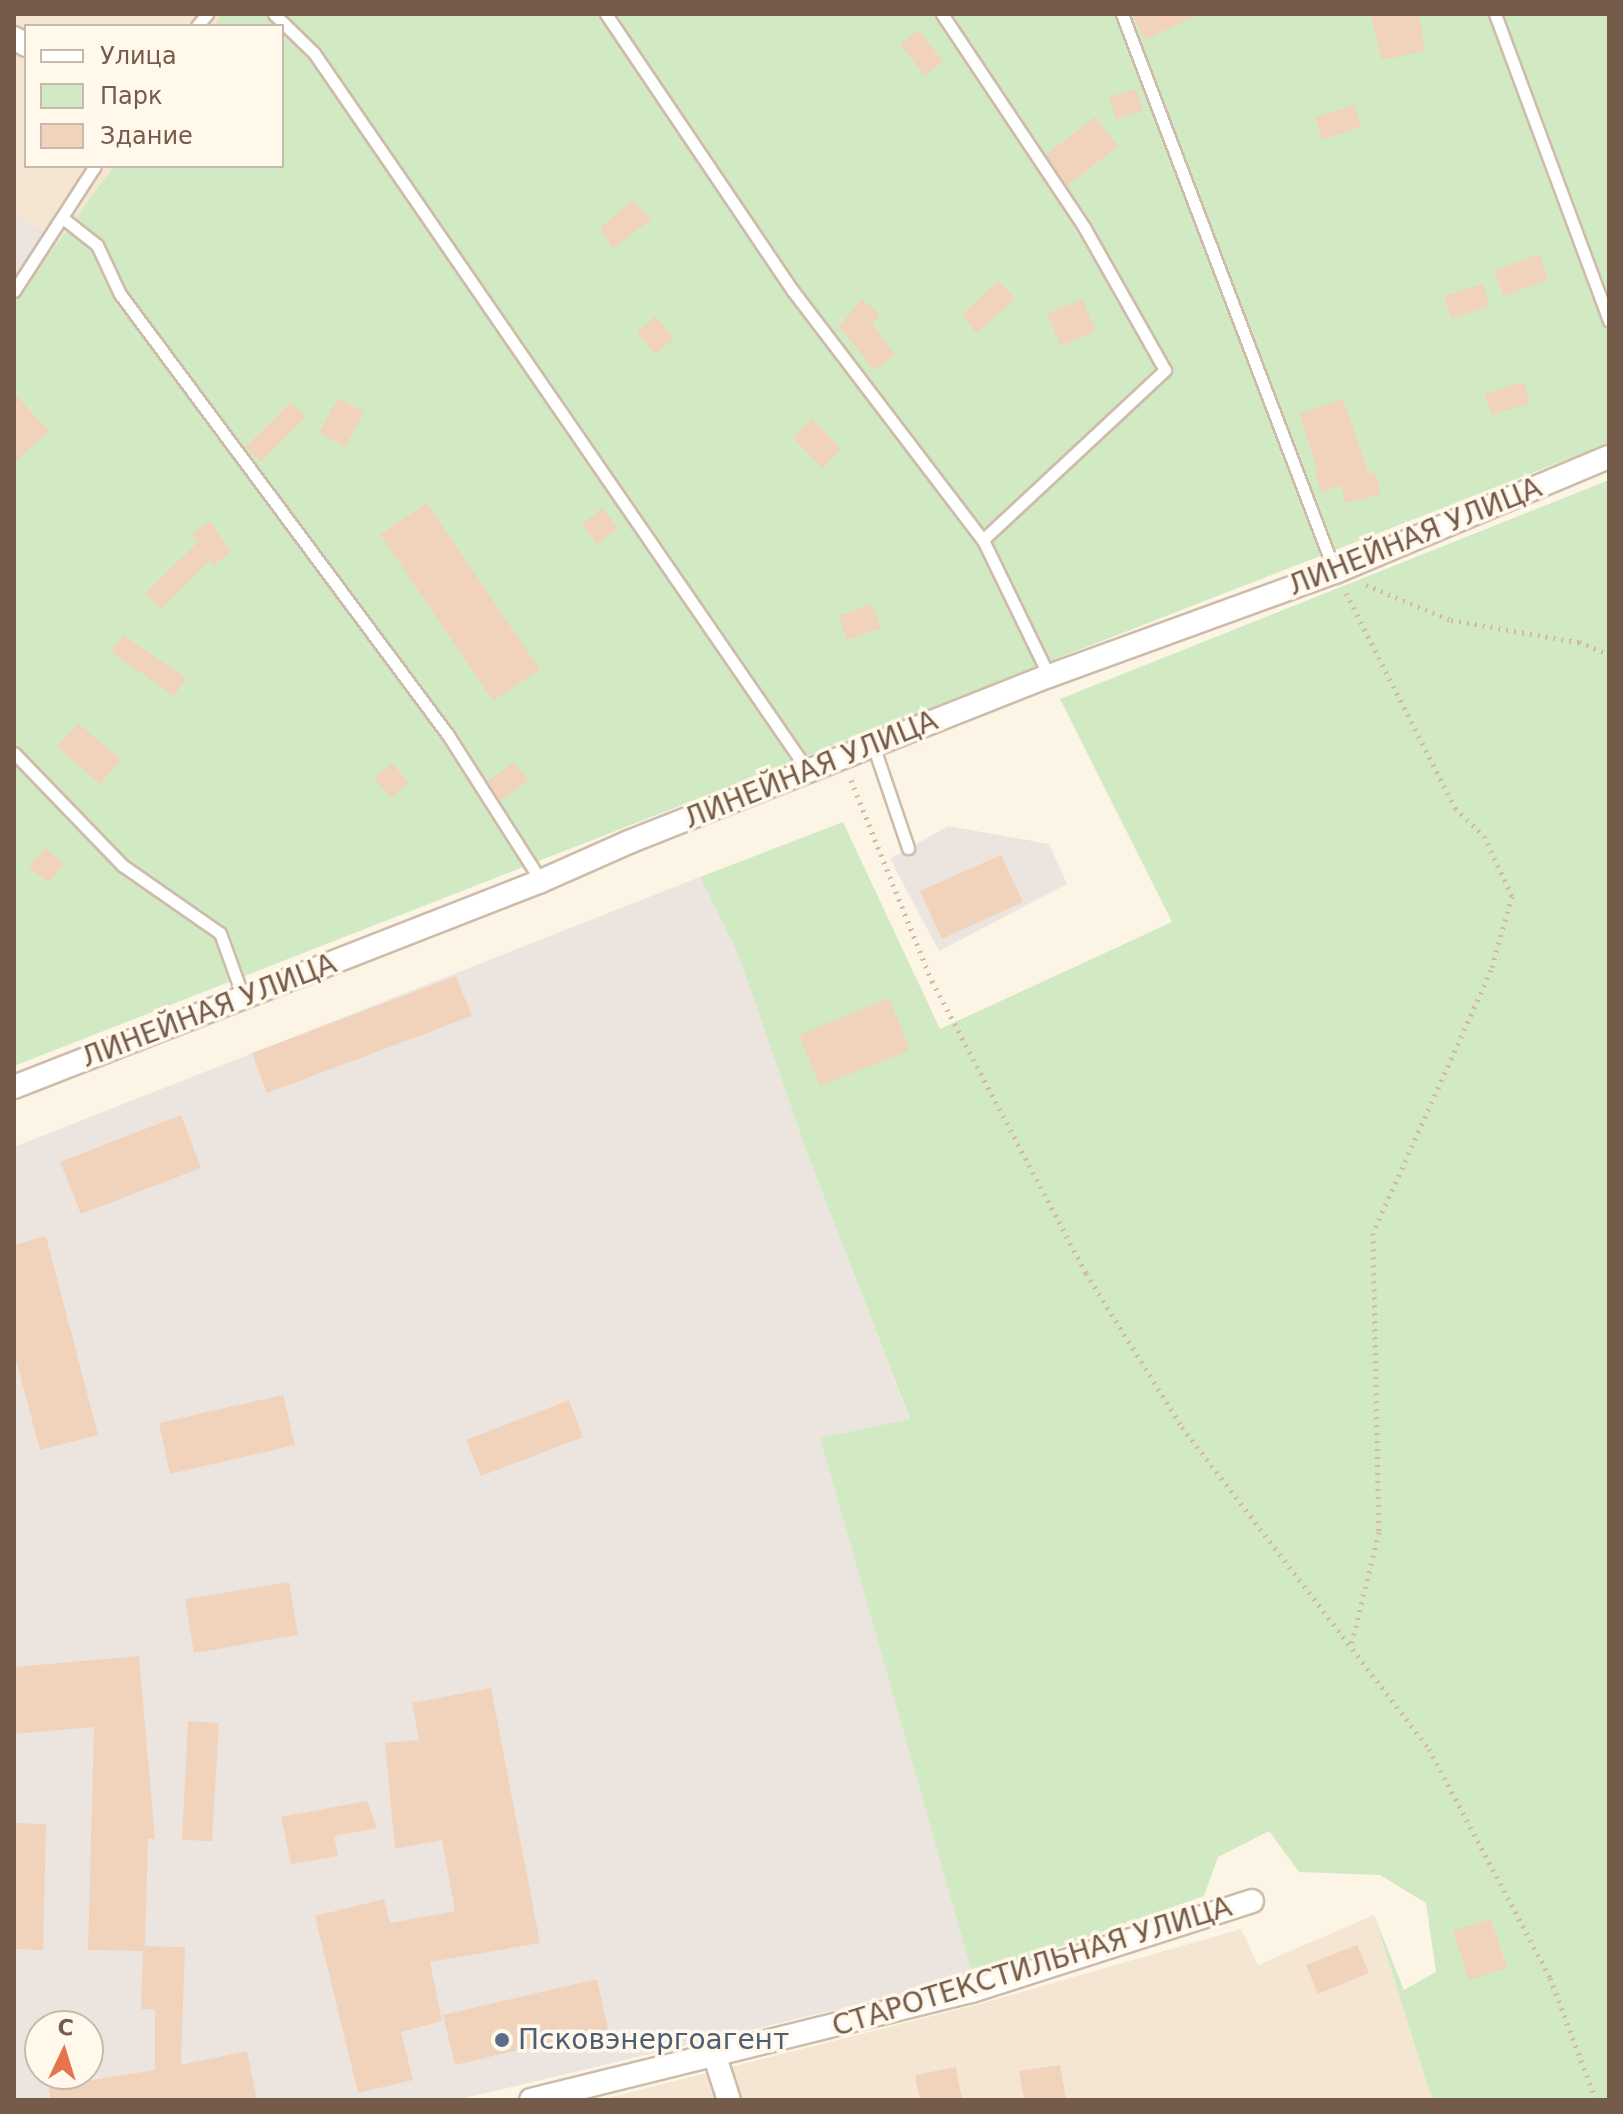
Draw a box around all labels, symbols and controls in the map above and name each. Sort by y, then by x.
legend [24,24,284,168]
text: Улица [100,42,177,70]
text: Парк [100,82,162,110]
text: Здание [100,122,193,150]
street label: ЛИНЕЙНАЯ УЛИЦА [1283,471,1547,603]
street label: ЛИНЕЙНАЯ УЛИЦА [679,704,943,836]
street label: ЛИНЕЙНАЯ УЛИЦА [77,947,341,1075]
street label: СТАРОТЕКСТИЛЬНАЯ УЛИЦА [828,1890,1236,2044]
north arrow [24,2010,104,2090]
text: С [57,2015,74,2041]
place label: Псковэнергоагент [518,2023,789,2057]
marker: Псковэнергоагент [493,2031,511,2049]

